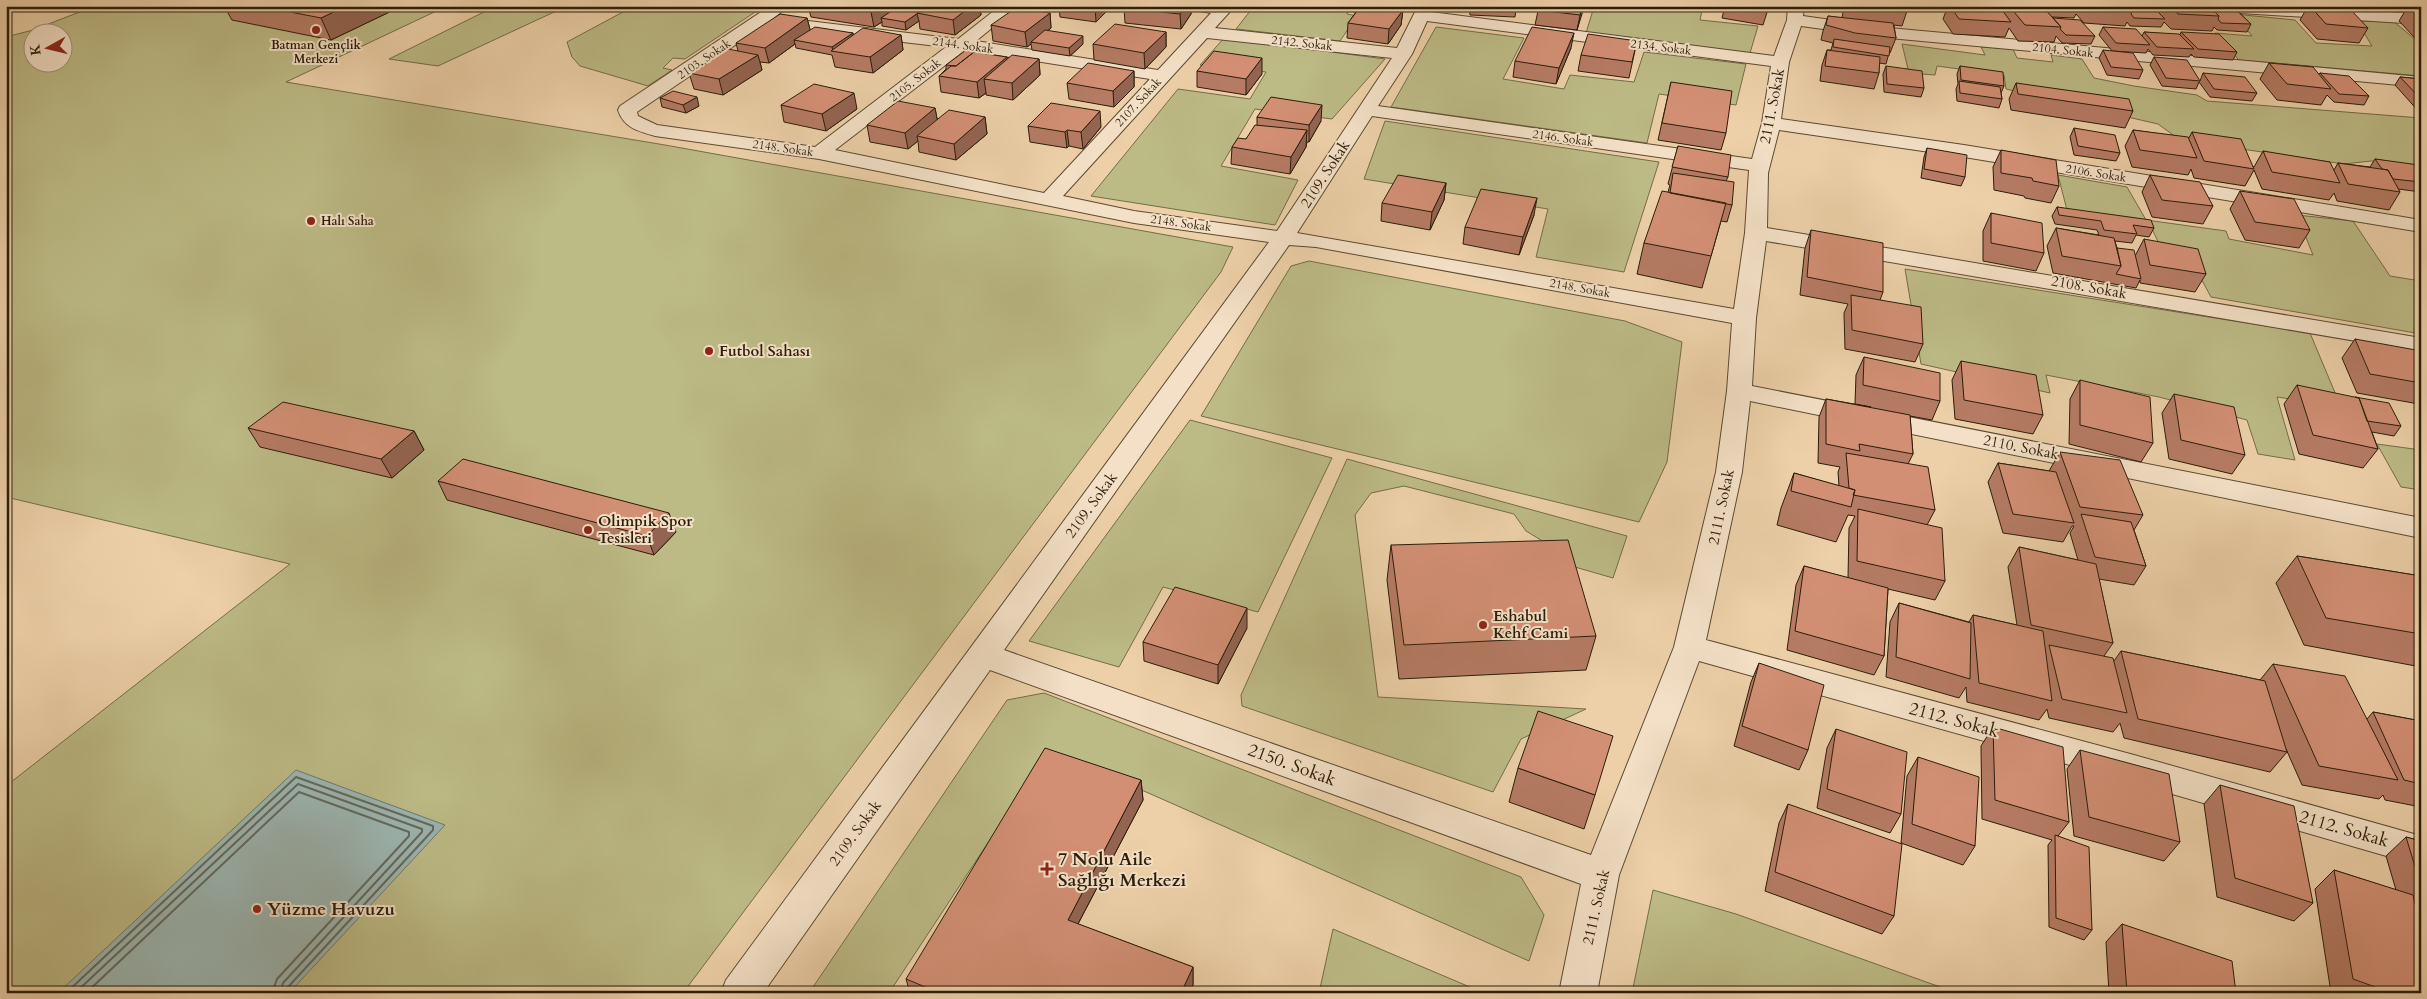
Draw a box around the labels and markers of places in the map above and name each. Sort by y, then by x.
marker: Batman Gençlik Merkezi [310,24,322,36]
place label: Batman Gençlik Merkezi [271,37,362,67]
place label: Halı Saha [321,213,374,229]
marker: Halı Saha [305,215,317,227]
place label: Futbol Sahası [719,341,810,361]
marker: Futbol Sahası [703,345,715,357]
place label: Olimpik Spor Tesisleri [598,511,693,548]
marker: Olimpik Spor Tesisleri [582,524,594,536]
place label: Eshabul Kehf Cami [1493,606,1568,643]
marker: Eshabul Kehf Cami [1477,619,1489,631]
place label: 7 Nolu Aile Sağlığı Merkezi [1058,847,1186,893]
marker: 7 Nolu Aile Sağlığı Merkezi [1040,862,1054,876]
place label: Yüzme Havuzu [267,897,395,922]
marker: Yüzme Havuzu [251,903,263,915]

